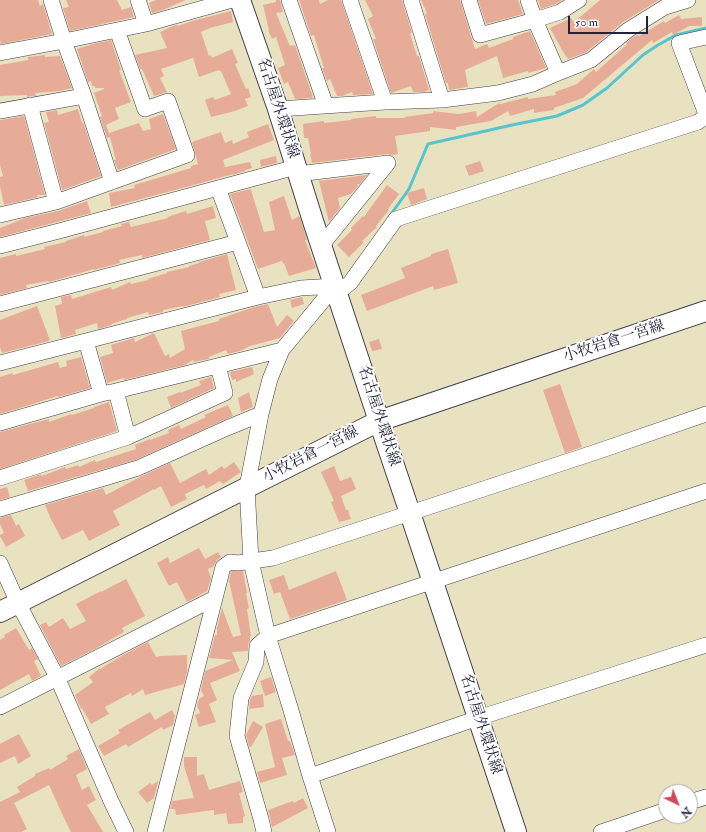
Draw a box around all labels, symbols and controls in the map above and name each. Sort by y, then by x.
scale bar [570,8,650,34]
text: 50 m [575,15,598,30]
street label: 名古屋外環状線 [252,55,302,161]
street label: 小牧岩倉一宮線 [561,317,667,367]
street label: 名古屋外環状線 [353,363,403,469]
street label: 小牧岩倉一宮線 [260,423,362,487]
street label: 名古屋外環状線 [455,671,505,777]
north arrow [658,784,698,824]
text: N [678,804,694,821]

